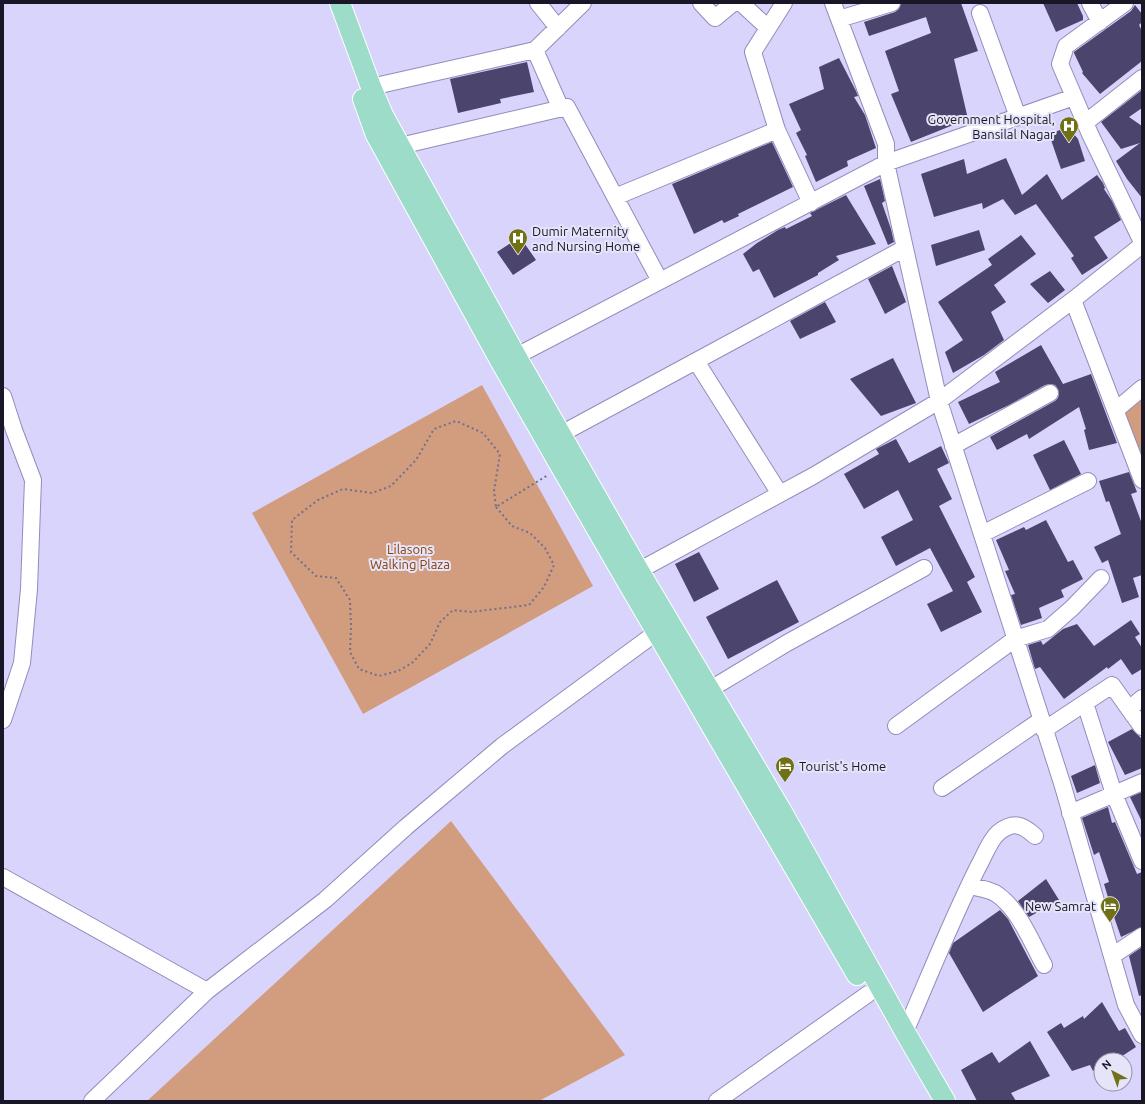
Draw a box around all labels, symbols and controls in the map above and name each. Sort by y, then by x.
place label: Government Hospital, Bansilal Nagar [928,112,1055,141]
hospital icon: Government Hospital, Bansilal Nagar [1058,115,1080,143]
place label: Dumir Maternity and Nursing Home [532,224,640,253]
hospital icon: Dumir Maternity and Nursing Home [507,227,529,255]
park label: Lilasons Walking Plaza [370,542,450,571]
hotel icon: Tourist's Home [774,755,796,783]
place label: Tourist's Home [799,759,886,773]
hotel icon: New Samrat [1099,895,1121,923]
place label: New Samrat [1025,899,1096,913]
north arrow [1093,1052,1133,1092]
text: N [1099,1057,1113,1072]

